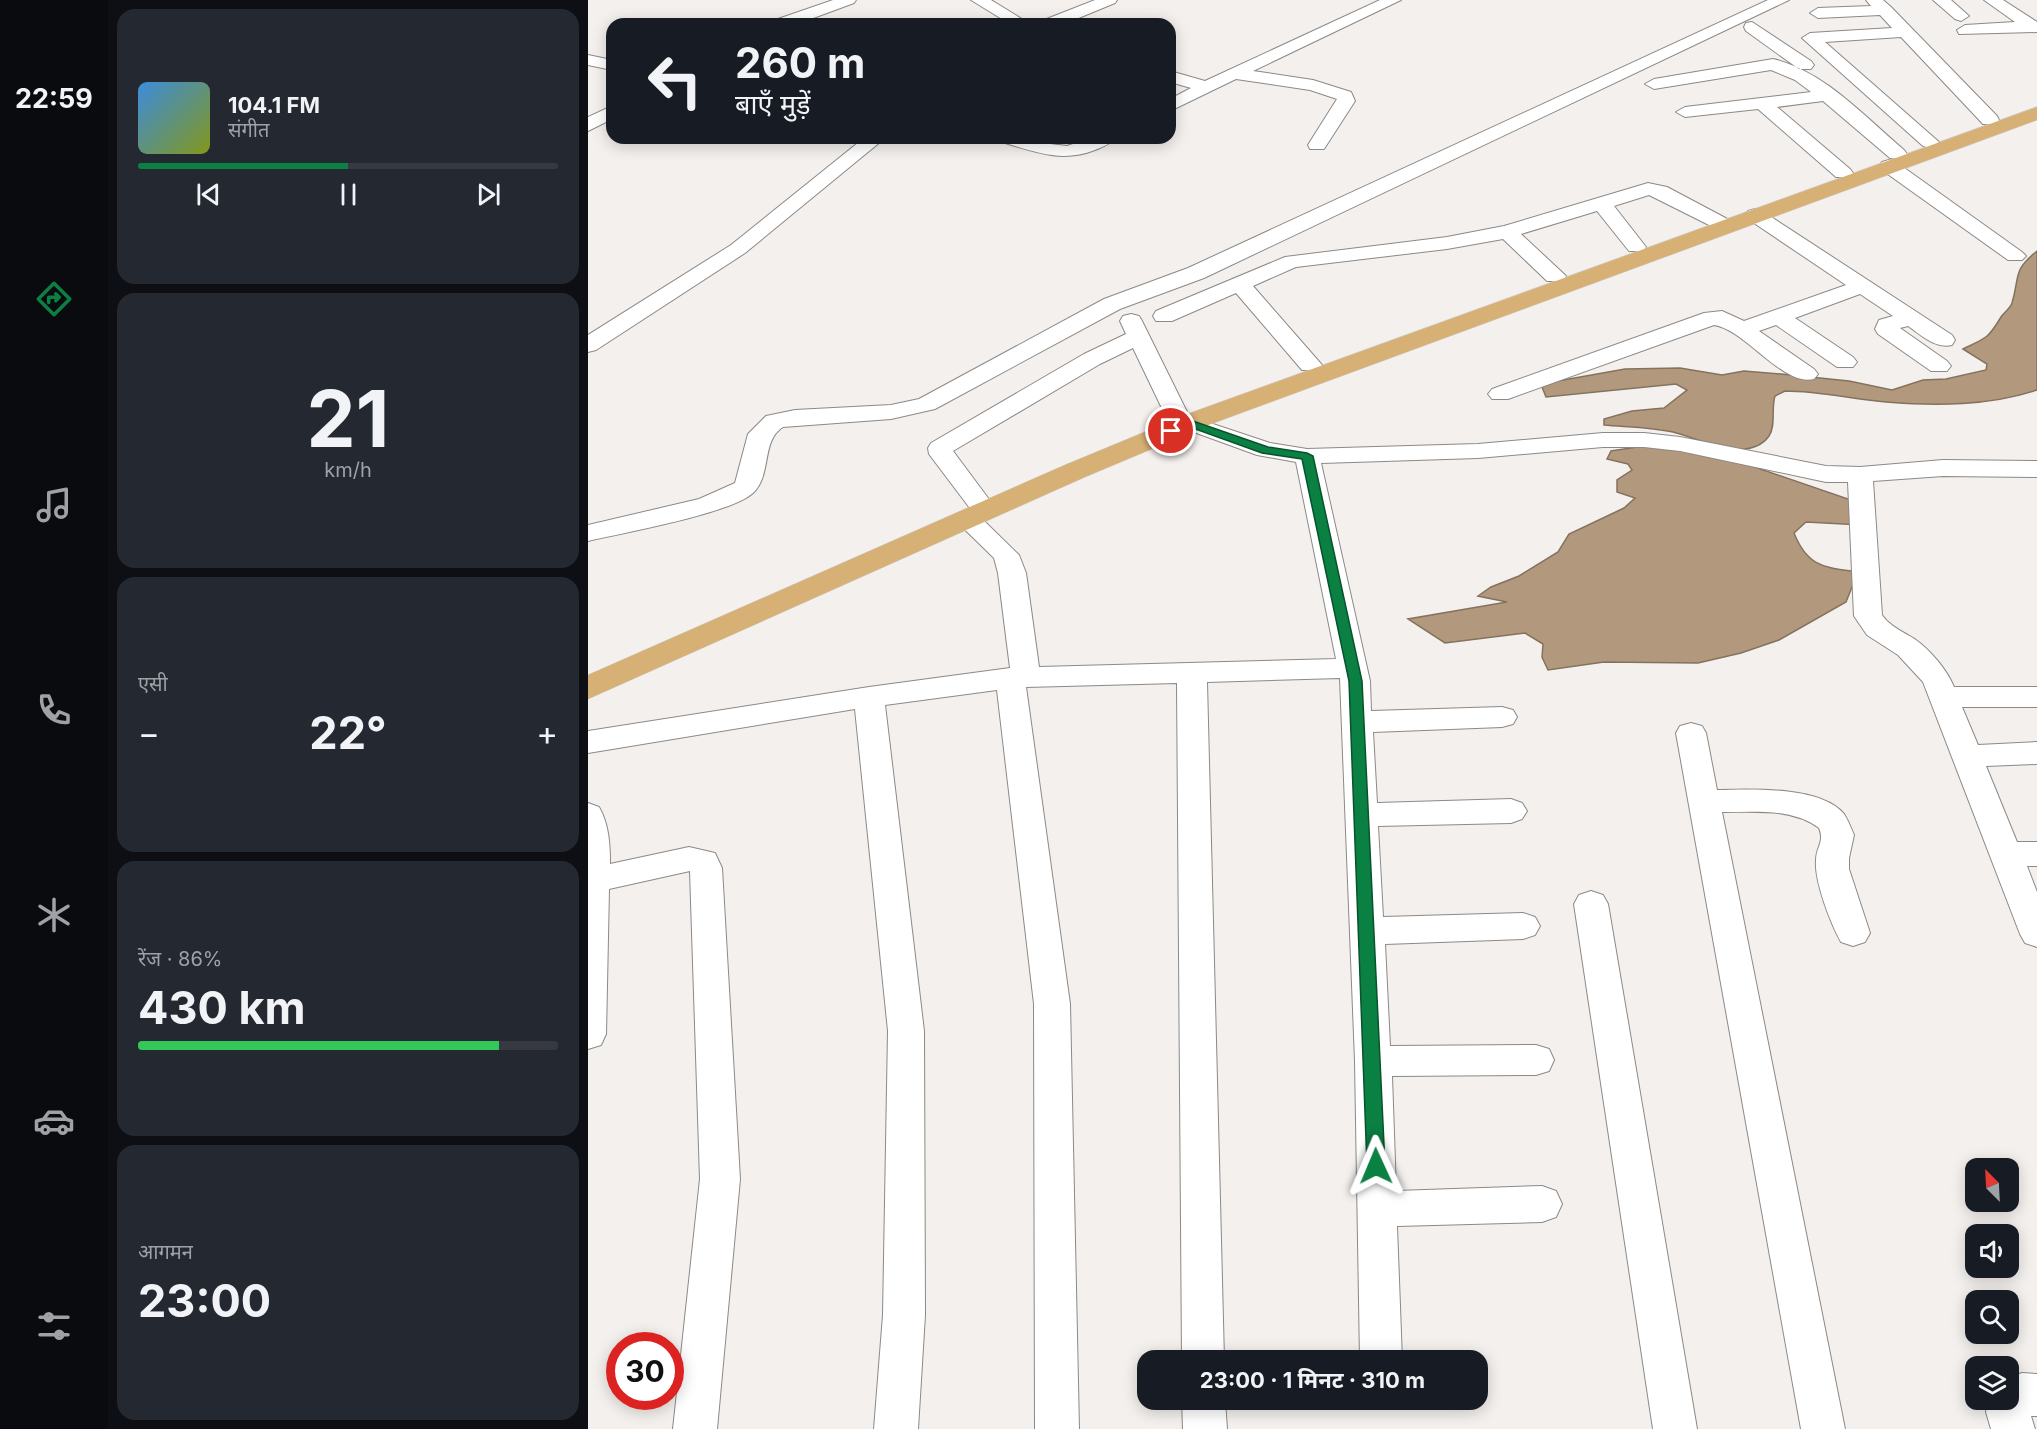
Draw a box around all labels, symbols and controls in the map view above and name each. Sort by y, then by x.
text: 260 m [735,37,865,88]
icon: left [636,42,714,120]
text: 22:59 [15,82,93,115]
text: बाएँ मुड़ें [735,88,811,121]
text: 104.1 FM [228,92,320,118]
text: संगीत [228,118,269,142]
icon: previous [192,178,225,211]
icon: pause [332,178,365,211]
icon: next [472,178,505,211]
icon: directions [33,278,75,320]
text: 21 [307,371,389,466]
pin [1145,405,1196,456]
icon: arrive [1154,414,1187,447]
text: km/h [324,458,372,482]
icon: music [33,484,75,526]
text: एसी [138,672,168,696]
icon: phone [33,689,75,731]
text: 22° [309,705,387,760]
text: − [138,713,160,753]
text: + [536,713,558,753]
icon: climate [33,894,75,936]
text: रेंज · 86% [138,947,222,971]
text: 430 km [138,980,306,1035]
icon: car [33,1100,75,1142]
position arrow [1344,1134,1408,1198]
north arrow [1965,1158,2019,1212]
map controls [1965,1158,2019,1410]
button: sound [1965,1224,2019,1278]
text: आगमन [138,1240,193,1264]
text: 23:00 [138,1273,271,1328]
button: search [1965,1290,2019,1344]
icon: filters [33,1305,75,1347]
speed limit sign: 30 [606,1332,684,1410]
button: layers [1965,1356,2019,1410]
text: 23:00 · 1 मिनट · 310 m [1200,1367,1425,1393]

